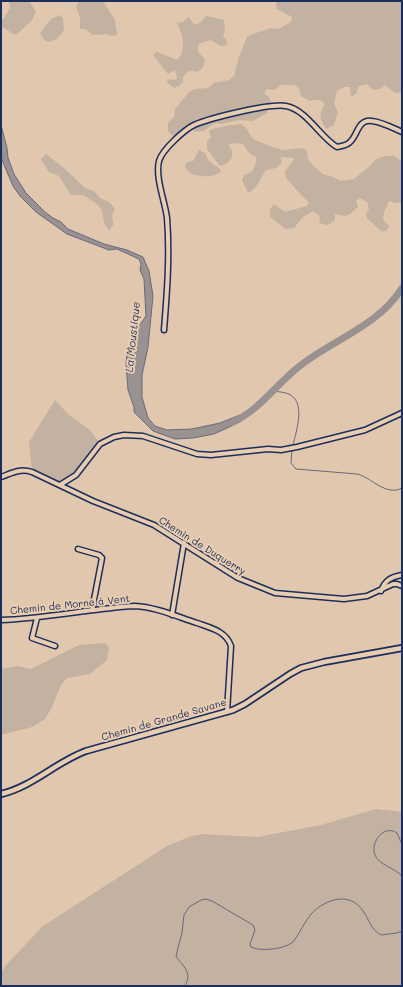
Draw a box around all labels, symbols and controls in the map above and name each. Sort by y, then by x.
water label: La Moustique [123,301,143,373]
street label: Chemin de Duquerry [156,514,248,578]
street label: Chemin de Morne à Vent [10,593,130,617]
street label: Chemin de Grande Savane [100,696,228,744]

